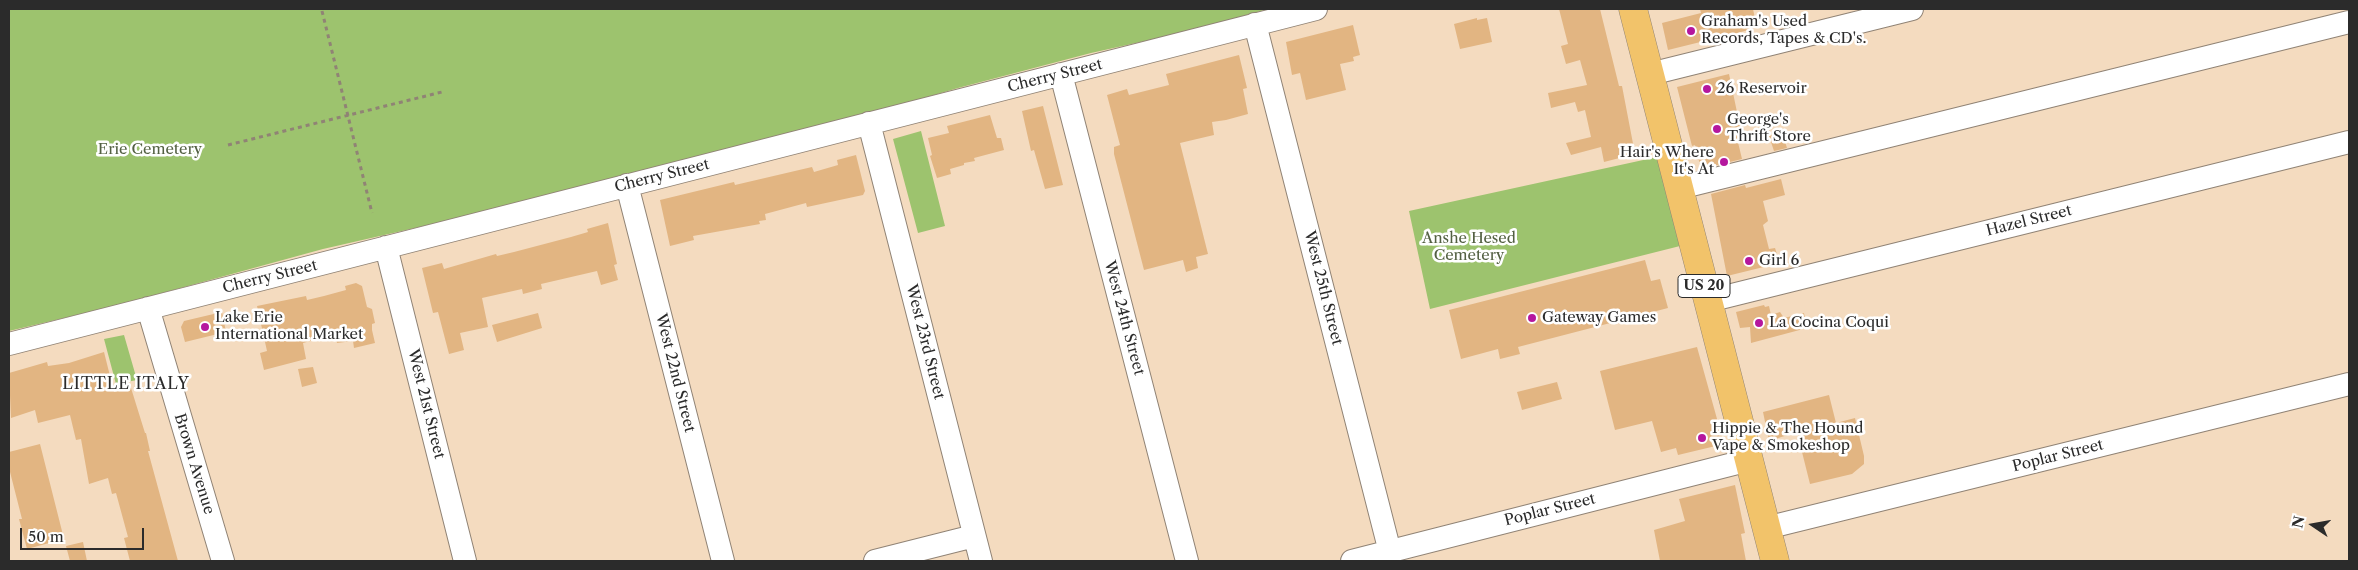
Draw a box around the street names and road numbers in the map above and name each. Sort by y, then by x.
street label: Cherry Street [1006,56,1104,96]
street label: Cherry Street [613,156,711,196]
street label: Hazel Street [1984,202,2074,240]
street label: West 25th Street [1300,229,1346,347]
street label: Cherry Street [221,257,319,297]
street label: West 24th Street [1100,259,1148,377]
road number: US 20 [1678,274,1730,298]
street label: West 23rd Street [902,283,948,401]
street label: West 22nd Street [652,312,698,434]
street label: West 21st Street [404,347,448,461]
street label: Brown Avenue [170,411,218,517]
street label: Poplar Street [2011,436,2105,476]
street label: Poplar Street [1503,490,1597,530]

